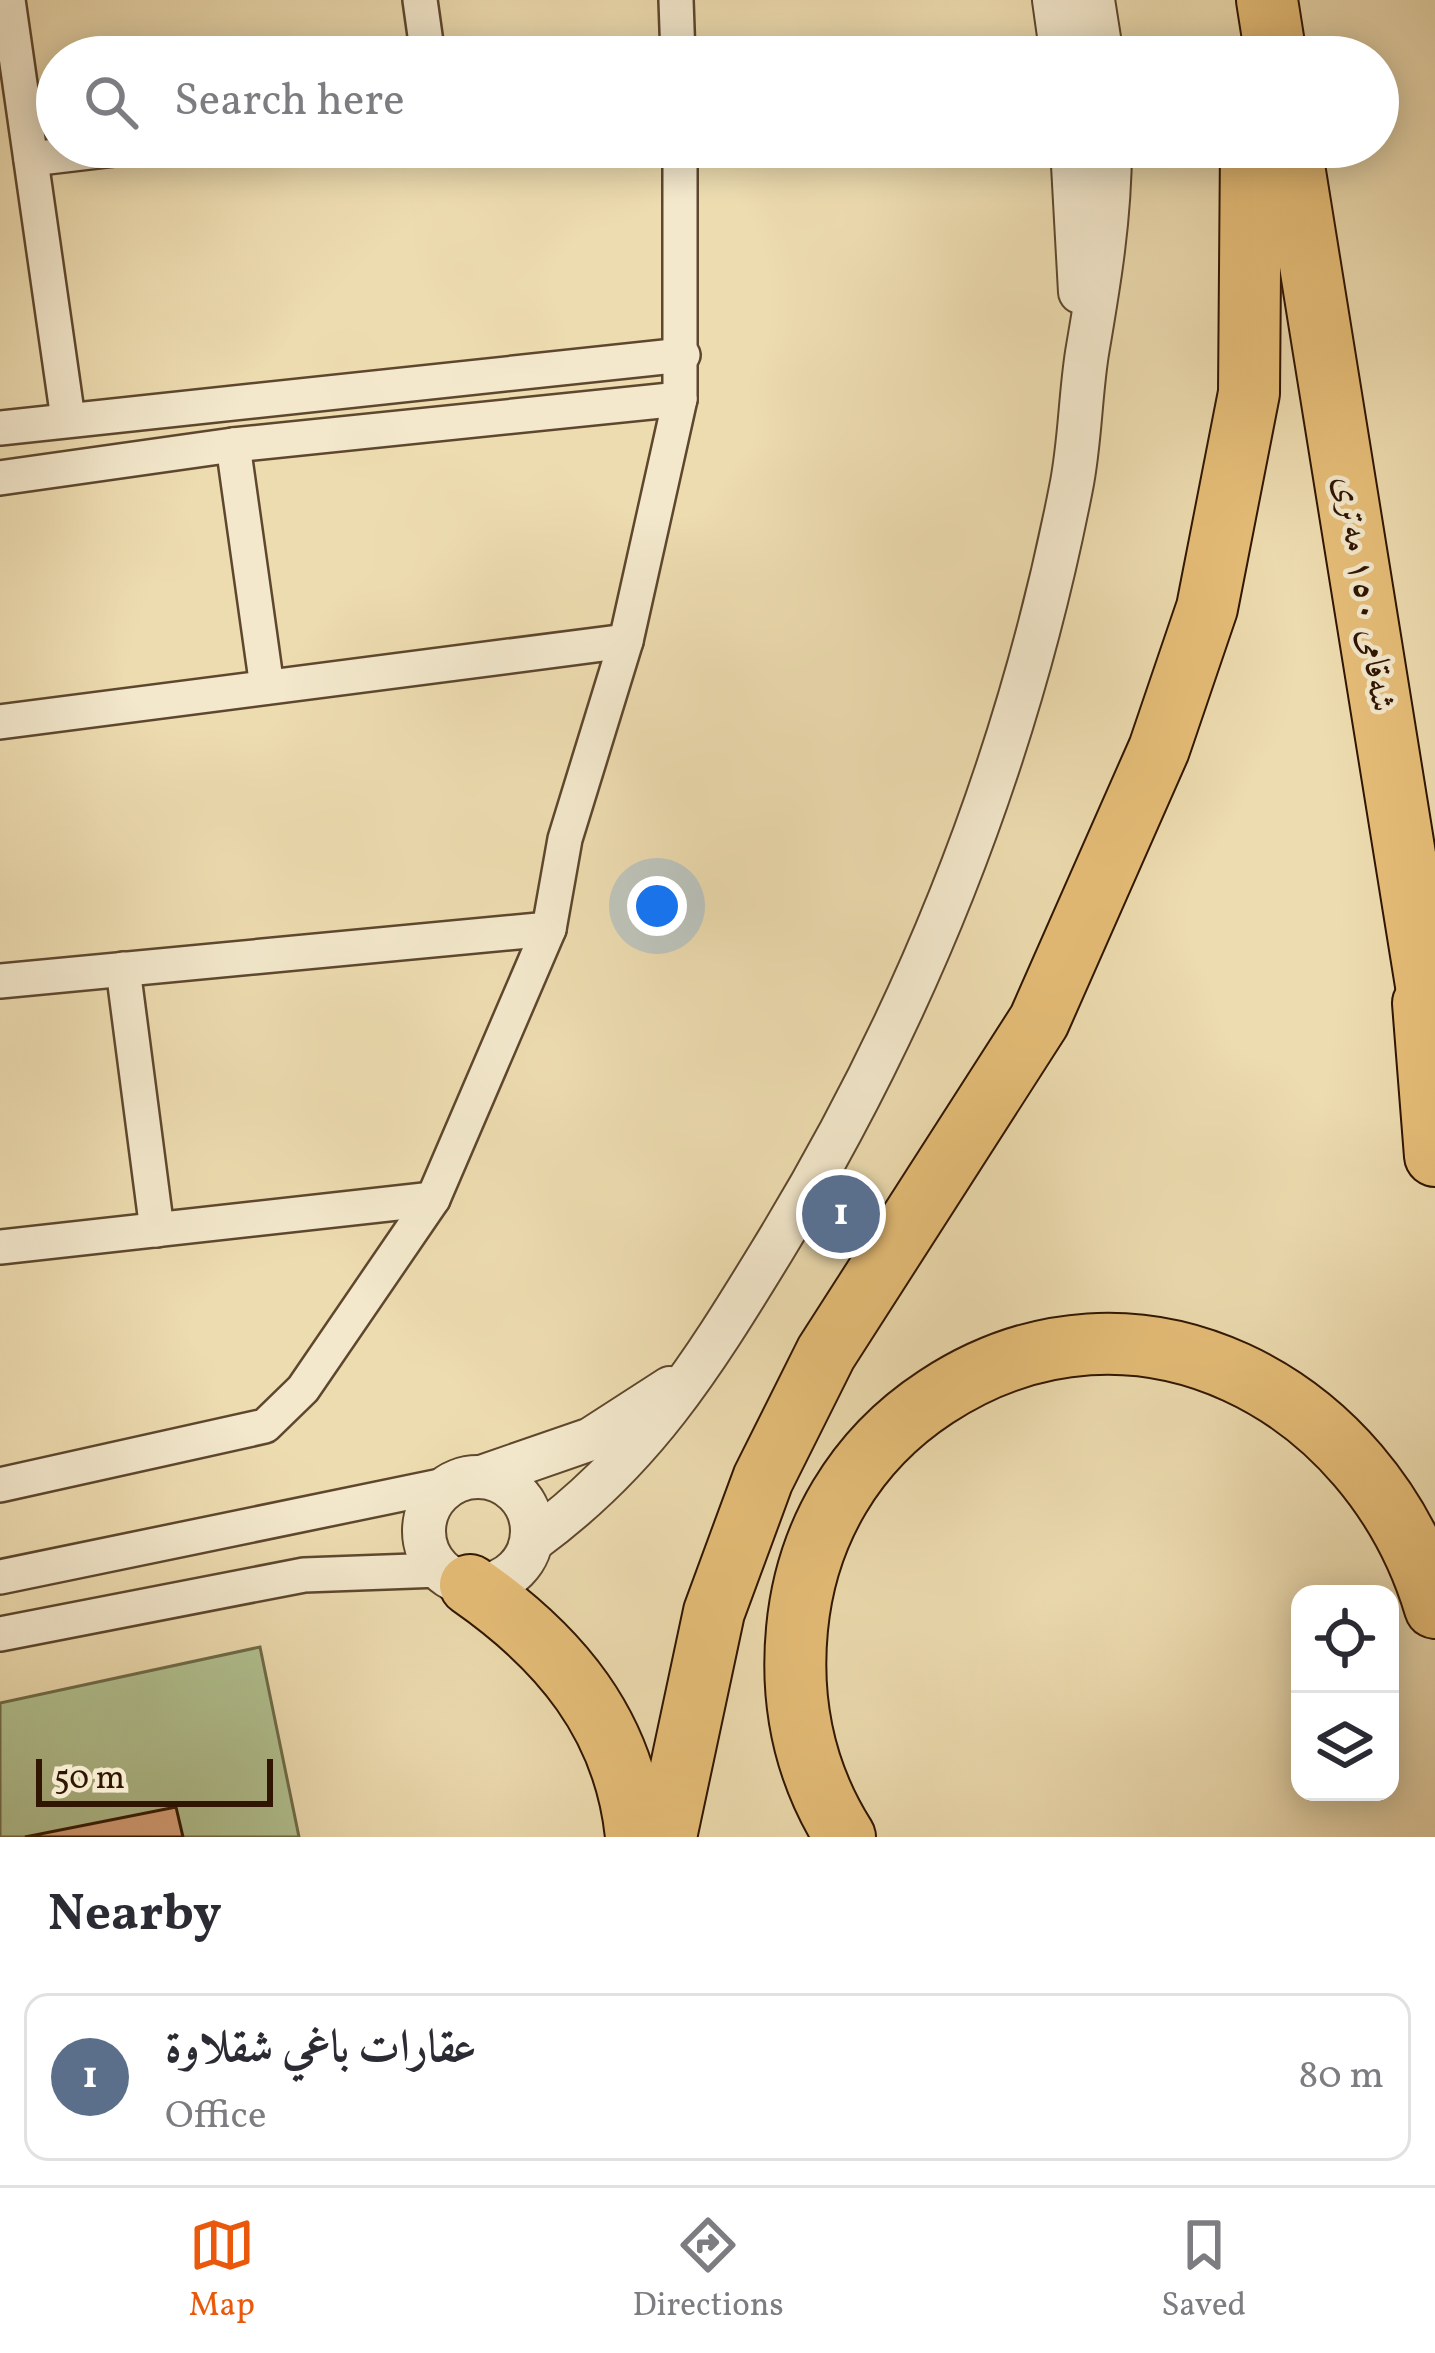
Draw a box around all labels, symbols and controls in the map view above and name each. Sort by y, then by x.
search box [36,36,1399,168]
icon: search [78,69,144,135]
text: Search here [174,71,405,134]
street label: شەقامی ١٥٠ مەتری [1320,472,1406,716]
your location [627,876,687,936]
pin: 1 [802,1169,880,1259]
map controls [1291,1585,1399,1801]
button: locate [1291,1585,1399,1693]
button: layers [1291,1693,1399,1801]
scale bar [36,1753,273,1806]
text: 50 m [54,1757,125,1803]
text: Nearby [48,1880,222,1951]
text: عقارات باغي شقلاوة [165,2018,477,2081]
text: 1 [82,2050,98,2104]
text: 80 m [1298,2050,1384,2104]
text: Office [165,2090,266,2144]
tab: Map [189,2212,255,2330]
tab: Directions [632,2212,784,2330]
tab: Saved [1161,2212,1246,2330]

